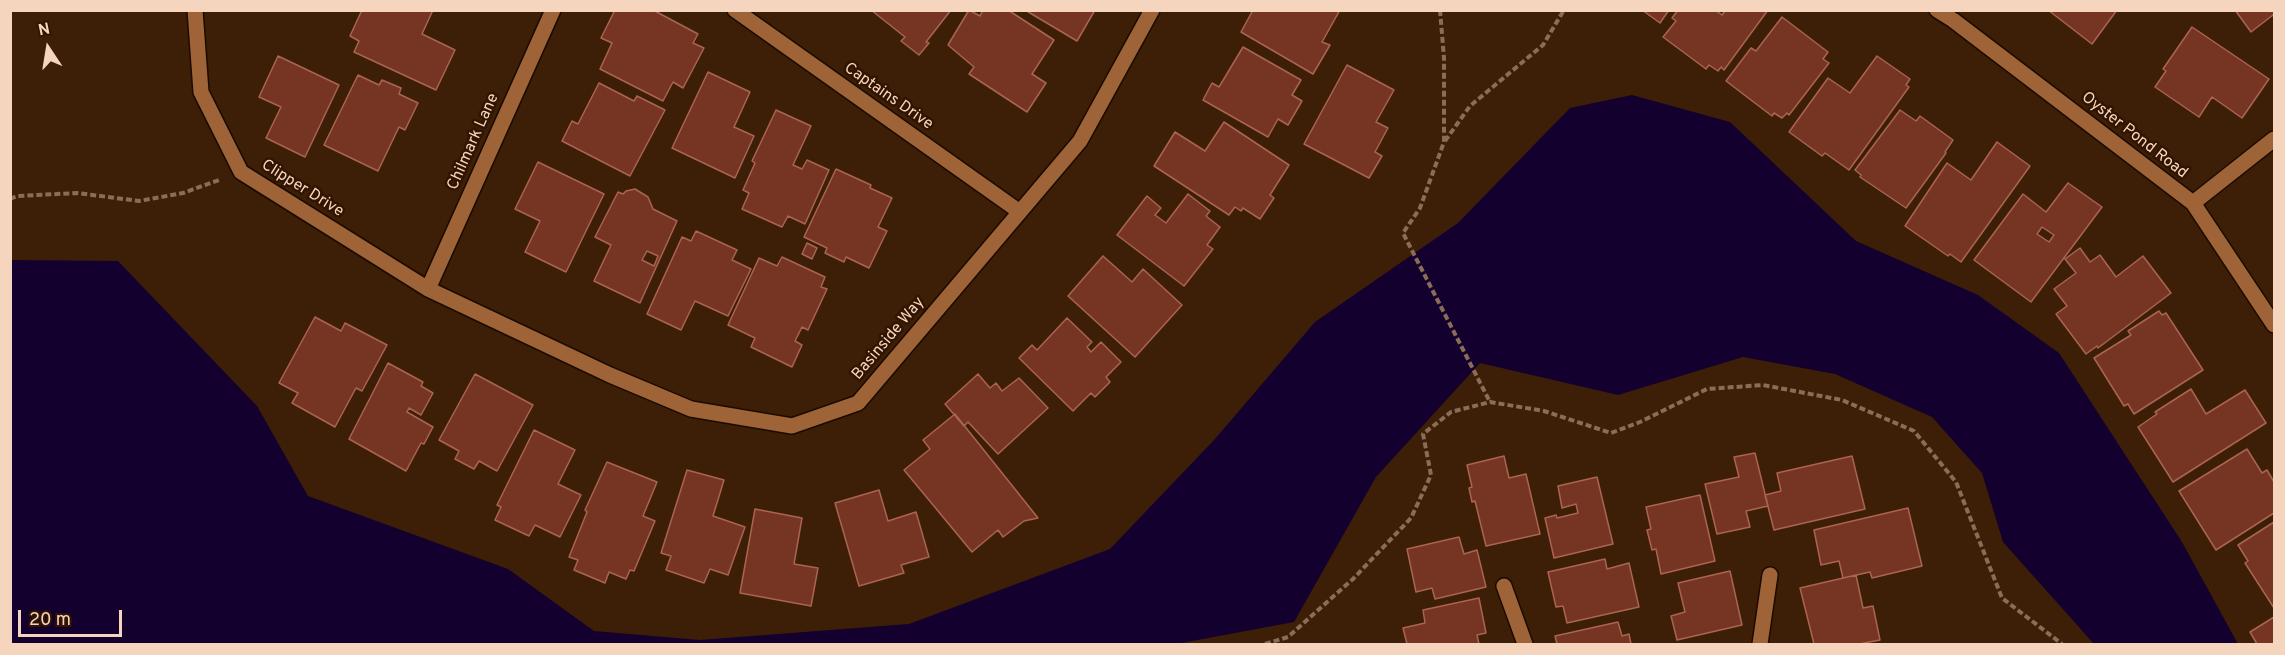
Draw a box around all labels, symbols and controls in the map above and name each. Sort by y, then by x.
north arrow [18,18,78,78]
text: N [37,19,52,41]
street label: Captains Drive [840,59,936,135]
street label: Oyster Pond Road [2077,89,2191,183]
street label: Chilmark Lane [444,91,504,193]
street label: Clipper Drive [257,156,347,222]
street label: Basinside Way [849,294,929,384]
scale bar [21,598,124,636]
text: 20 m [29,609,71,632]

